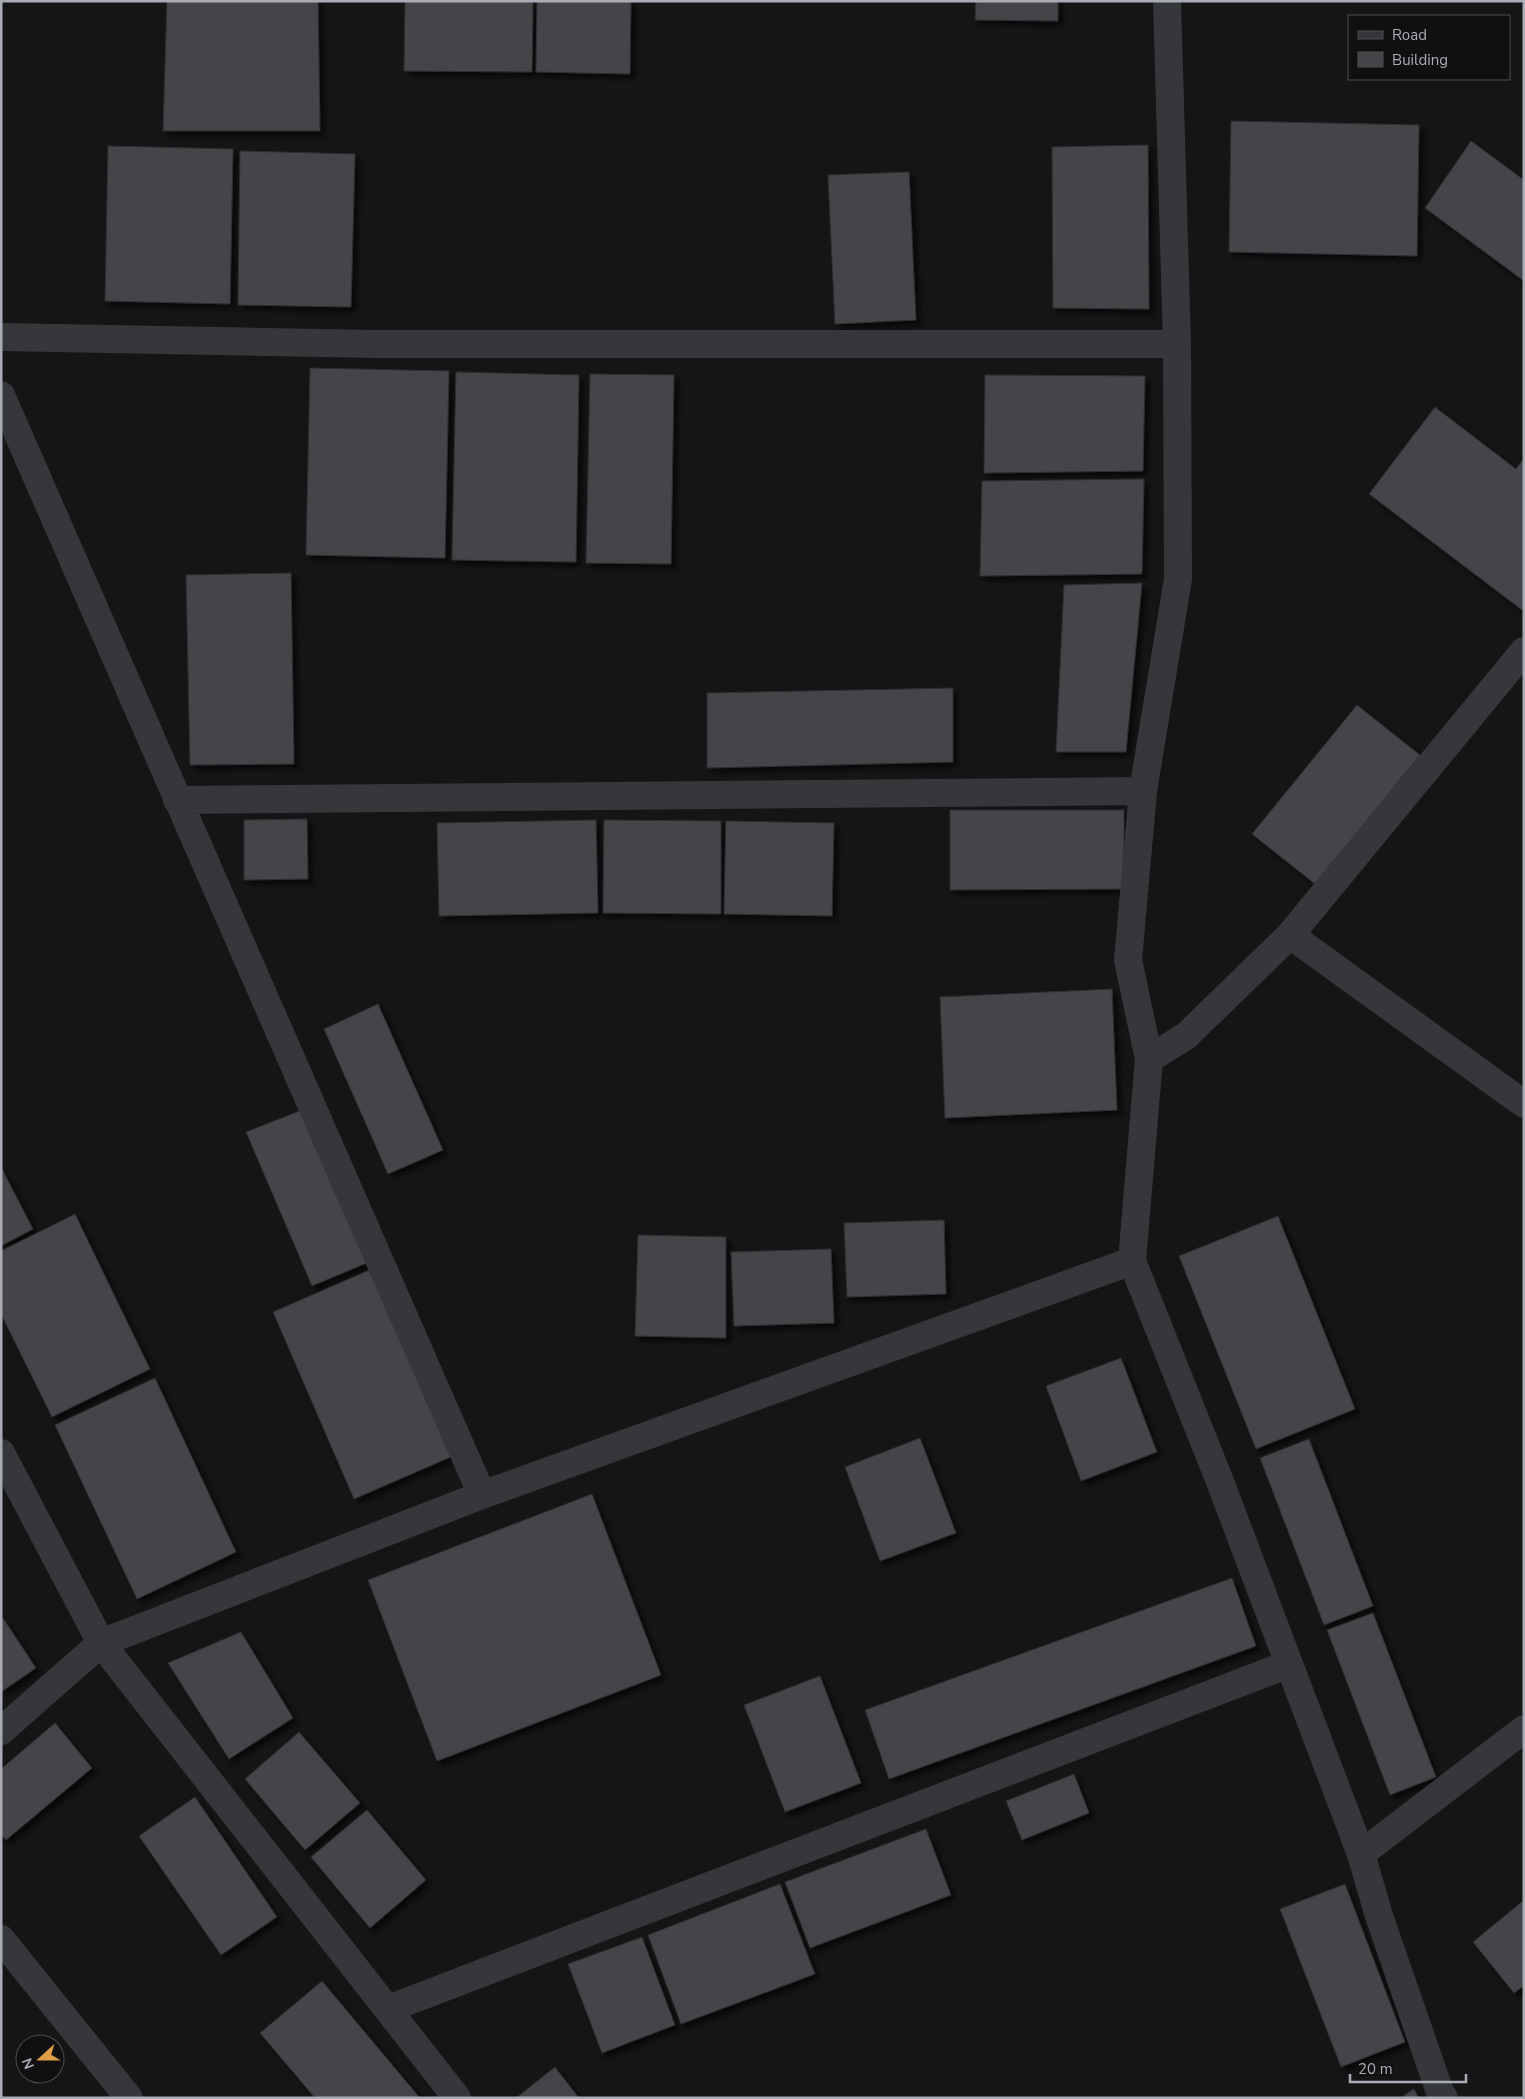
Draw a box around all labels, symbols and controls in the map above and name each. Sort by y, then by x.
legend [1348,15,1510,80]
text: Road [1392,25,1427,45]
text: Building [1392,50,1448,70]
north arrow [15,2034,65,2084]
scale bar [1350,2052,1466,2084]
text: N [18,2055,39,2072]
text: 20 m [1358,2059,1393,2079]

